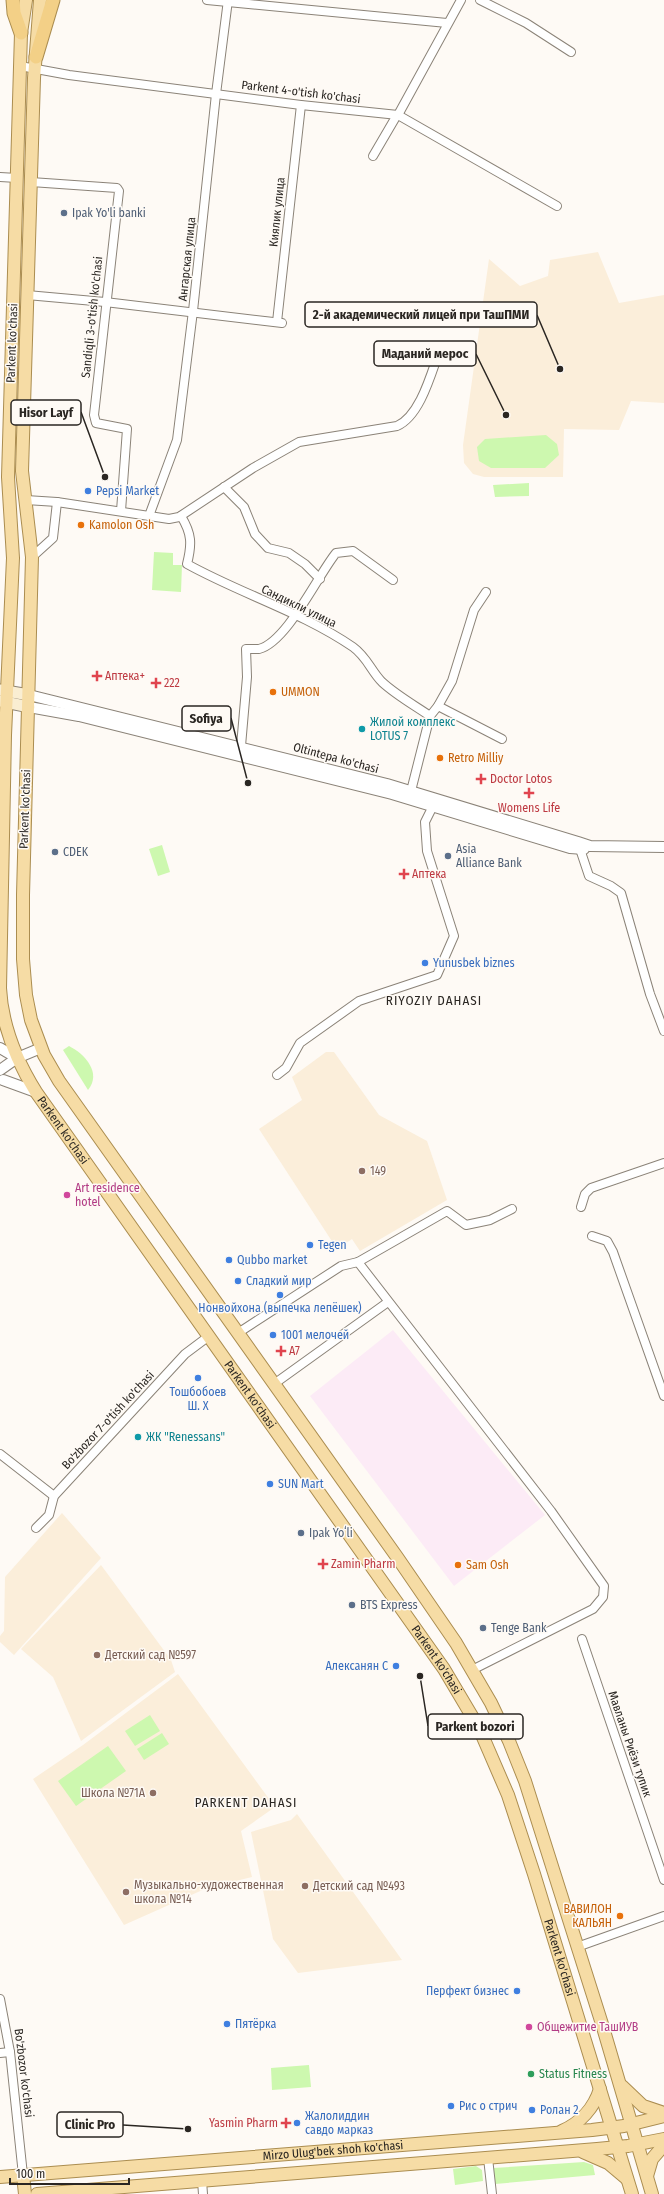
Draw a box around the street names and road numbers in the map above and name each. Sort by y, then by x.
street label: Parkent 4-o'tish ko'chasi [241,78,361,106]
street label: Киялик улица [266,176,288,248]
street label: Ангарская улица [176,216,198,302]
street label: Sandiqli 3-o'tish ko'chasi [79,255,105,379]
street label: Parkent ko'chasi [4,303,20,383]
street label: Сандикли улица [259,582,339,630]
street label: Oltintepa ko'chasi [292,740,380,776]
street label: Parkent ko'chasi [17,769,33,849]
street label: Parkent ko'chasi [34,1094,92,1167]
street label: Parkent ko'chasi [221,1358,279,1431]
street label: Bo'zbozor 7-o'tish ko'chasi [59,1368,157,1472]
street label: Parkent ko'chasi [408,1623,464,1697]
street label: Мавланы Риёзи тупик [605,1689,655,1799]
street label: Parkent ko'chasi [541,1917,578,1998]
street label: Bo'zbozor ko'chasi [12,2028,36,2118]
street label: Mirzo Ulug'bek shoh ko'chasi [262,2138,404,2163]

